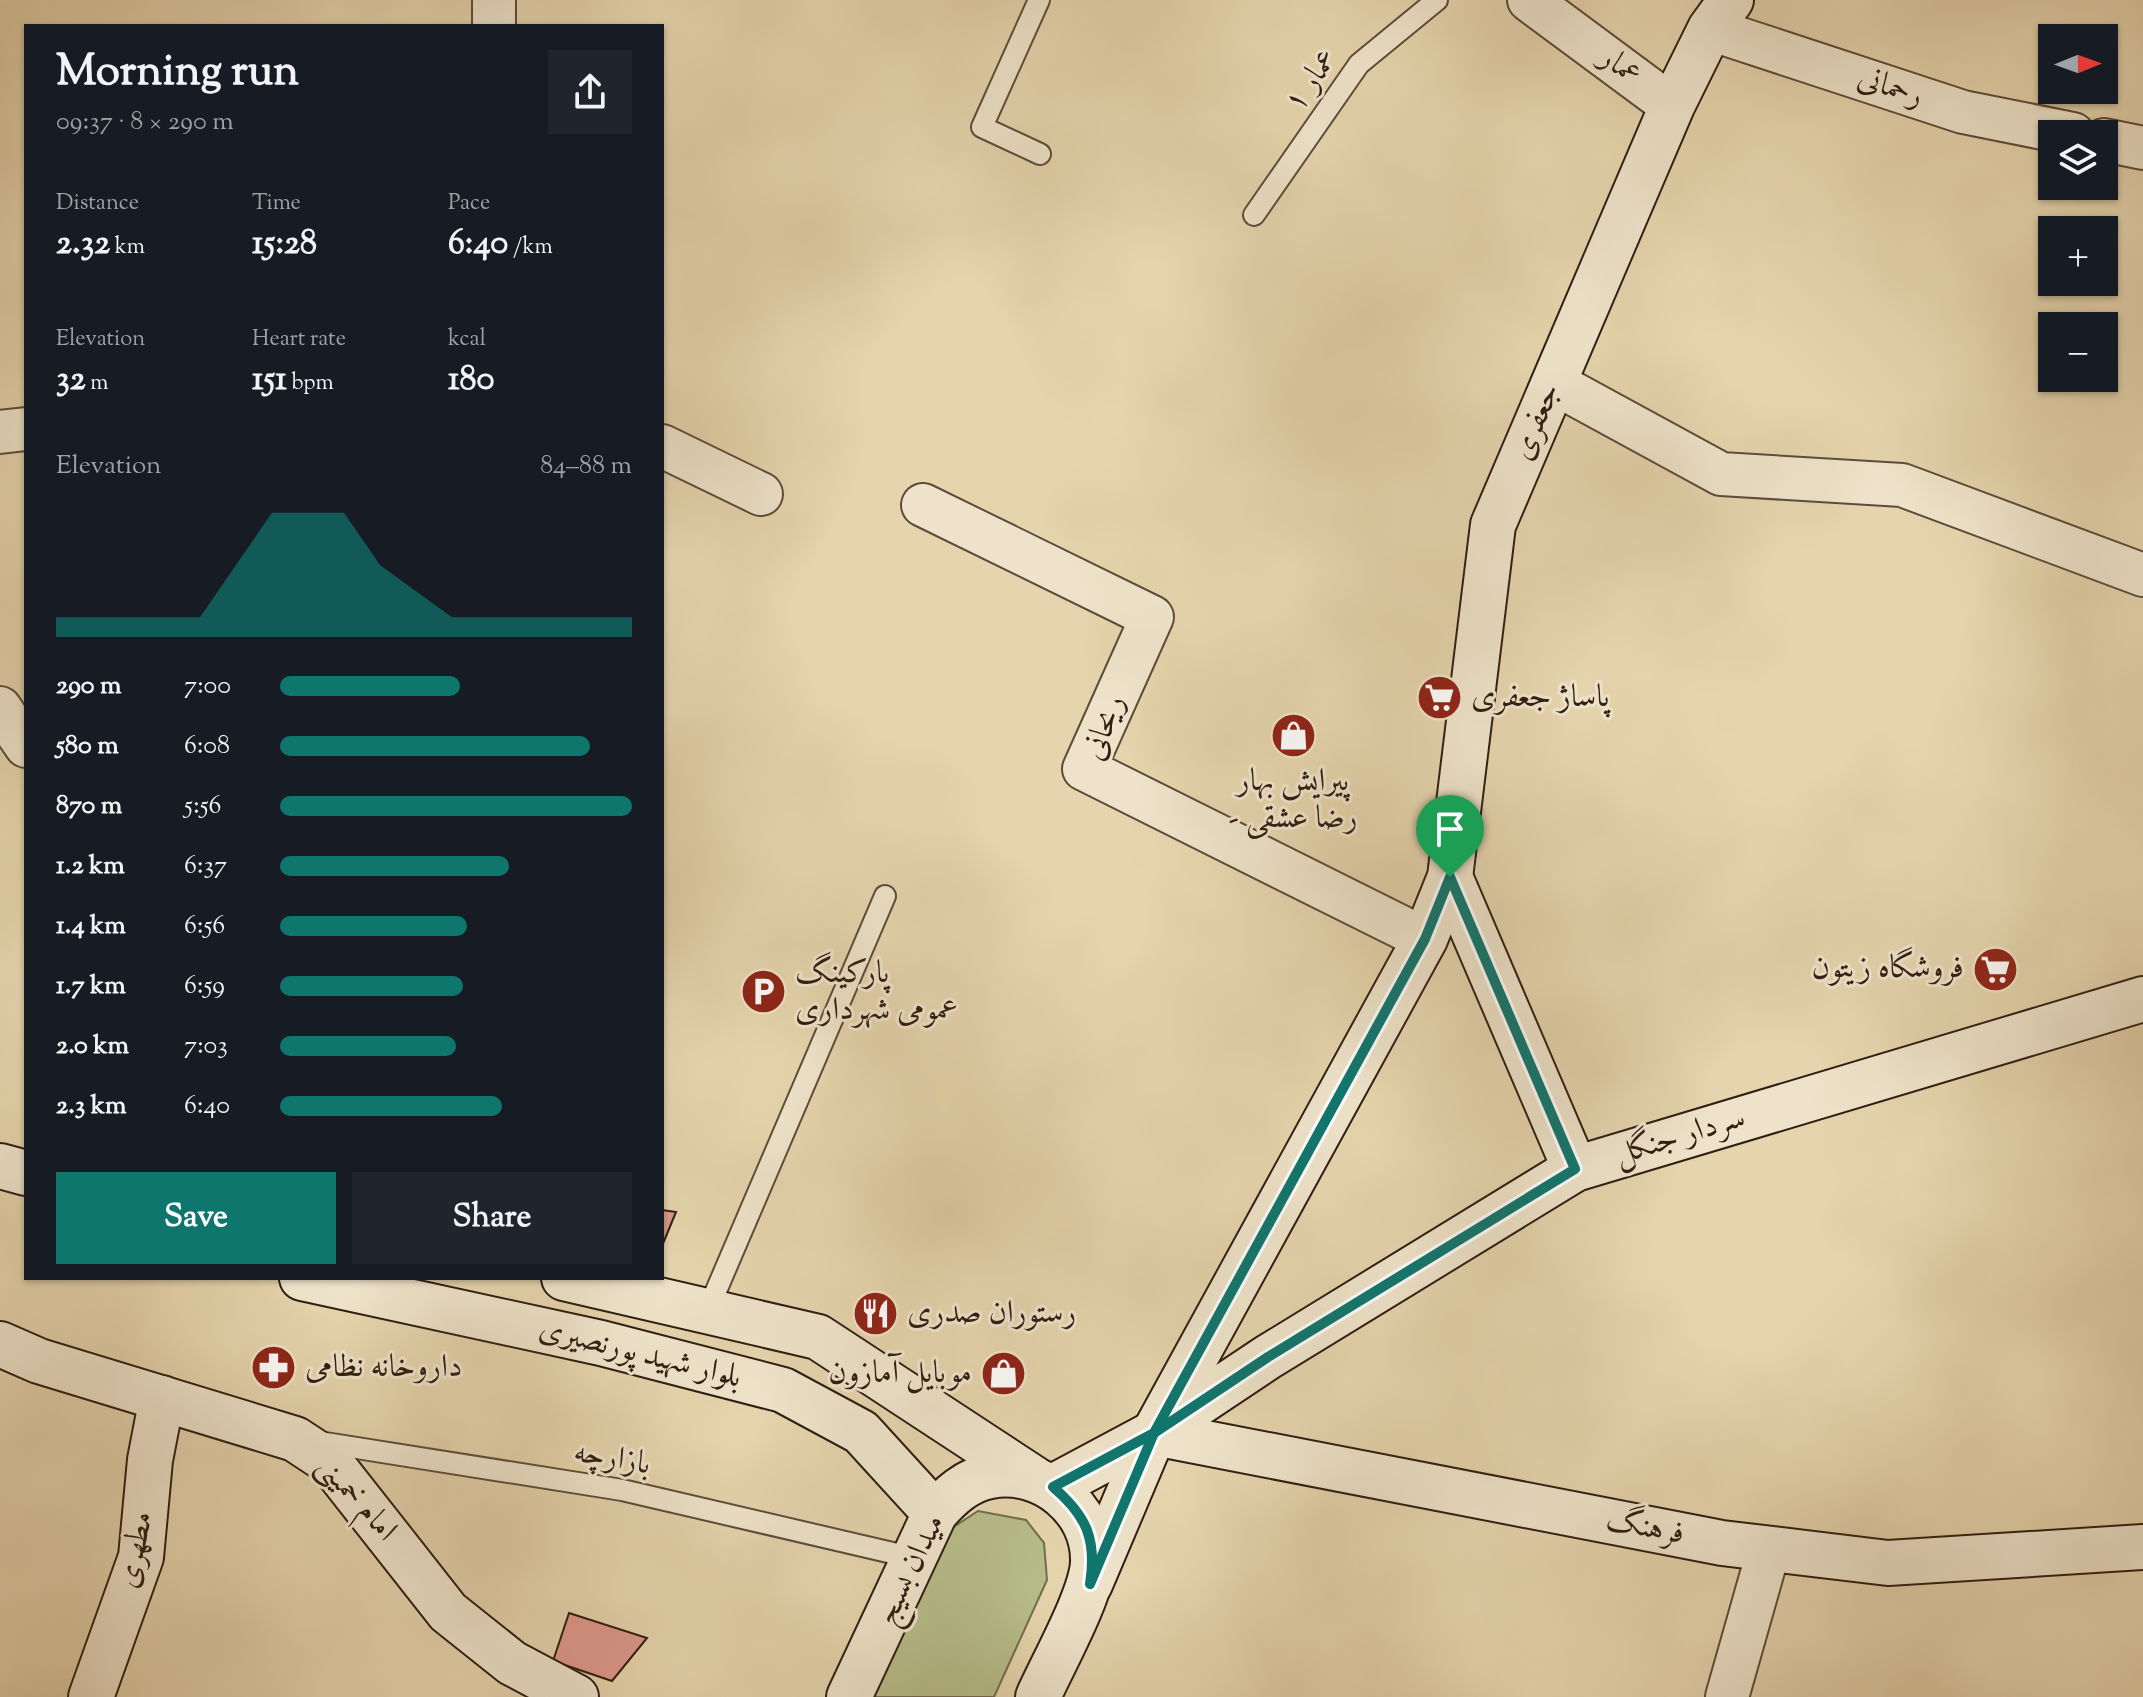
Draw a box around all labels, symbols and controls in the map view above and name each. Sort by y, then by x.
north arrow [2038,24,2118,104]
map controls [2038,24,2118,392]
street label: عمار [1587,34,1651,98]
street label: عمار ۱ [1273,40,1351,122]
text: Morning run [56,42,299,105]
button: share [548,50,632,134]
street label: رحمانی [1851,56,1929,120]
text: 09:37 · 8 × 290 m [56,104,234,141]
button: layers [2038,120,2118,200]
text: Distance [56,188,139,220]
text: Time [252,188,301,220]
text: Pace [448,188,490,220]
button: + [2038,216,2118,296]
text: 2.32 [56,220,110,269]
text: 15:28 [252,220,317,269]
text: 6:40 [448,220,508,269]
text: km [110,232,145,264]
text: /km [508,232,553,264]
button: − [2038,312,2118,392]
text: Elevation [56,324,145,356]
text: Heart rate [252,324,346,356]
text: kcal [448,324,486,356]
text: 32 [56,356,86,405]
text: 151 [252,356,287,405]
text: 180 [448,356,495,405]
text: m [86,368,109,400]
text: bpm [287,368,334,400]
street label: جعفری [1500,376,1574,468]
text: Elevation [56,448,161,485]
text: 84–88 m [540,448,632,485]
text: 290 m [56,668,122,705]
text: 7:00 [184,668,231,705]
supermarket icon: پاساژ جعفری [1416,674,1464,722]
place label: پاساژ جعفری [1471,675,1612,721]
street label: ریحانی [1072,689,1138,767]
shop icon: پیرایش بهار - رضا عشقی [1269,711,1317,759]
text: 580 m [56,728,119,765]
text: 6:08 [184,728,230,765]
place label: پیرایش بهار - رضا عشقی [1228,759,1358,842]
text: 870 m [56,788,122,825]
text: 5:56 [184,788,221,825]
pin [1416,795,1484,877]
icon: arrive [1428,807,1472,851]
text: 1.2 km [56,848,125,885]
text: 6:37 [184,848,227,885]
text: 1.4 km [56,908,126,945]
text: 6:56 [184,908,225,945]
supermarket icon: فروشگاه زیتون [1971,945,2019,993]
place label: فروشگاه زیتون [1811,946,1964,992]
place label: پارکینگ عمومی شهرداری [795,951,958,1034]
text: 1.7 km [56,968,126,1005]
text: 6:59 [184,968,225,1005]
parking icon: پارکینگ عمومی شهرداری [740,968,788,1016]
text: 2.0 km [56,1028,129,1065]
text: 7:03 [184,1028,228,1065]
text: 2.3 km [56,1088,126,1125]
text: 6:40 [184,1088,230,1125]
street label: سردار جنگل [1609,1095,1751,1179]
button: Save [56,1172,336,1264]
button: Share [352,1172,632,1264]
restaurant icon: رستوران صدری [852,1290,900,1338]
place label: رستوران صدری [907,1291,1076,1337]
street label: بلوار شهید پورنصیری [534,1307,746,1401]
pharmacy icon: داروخانه نظامی [250,1344,298,1392]
place label: داروخانه نظامی [305,1345,462,1391]
shop icon: موبایل آمازون [979,1350,1027,1398]
place label: موبایل آمازون [828,1351,972,1397]
street label: بازارچه [570,1430,654,1488]
street label: امام خمینی [303,1446,407,1554]
street label: فرهنگ [1602,1498,1688,1558]
street label: مطهری [105,1507,167,1593]
street label: میدان بسیج [864,1507,959,1634]

